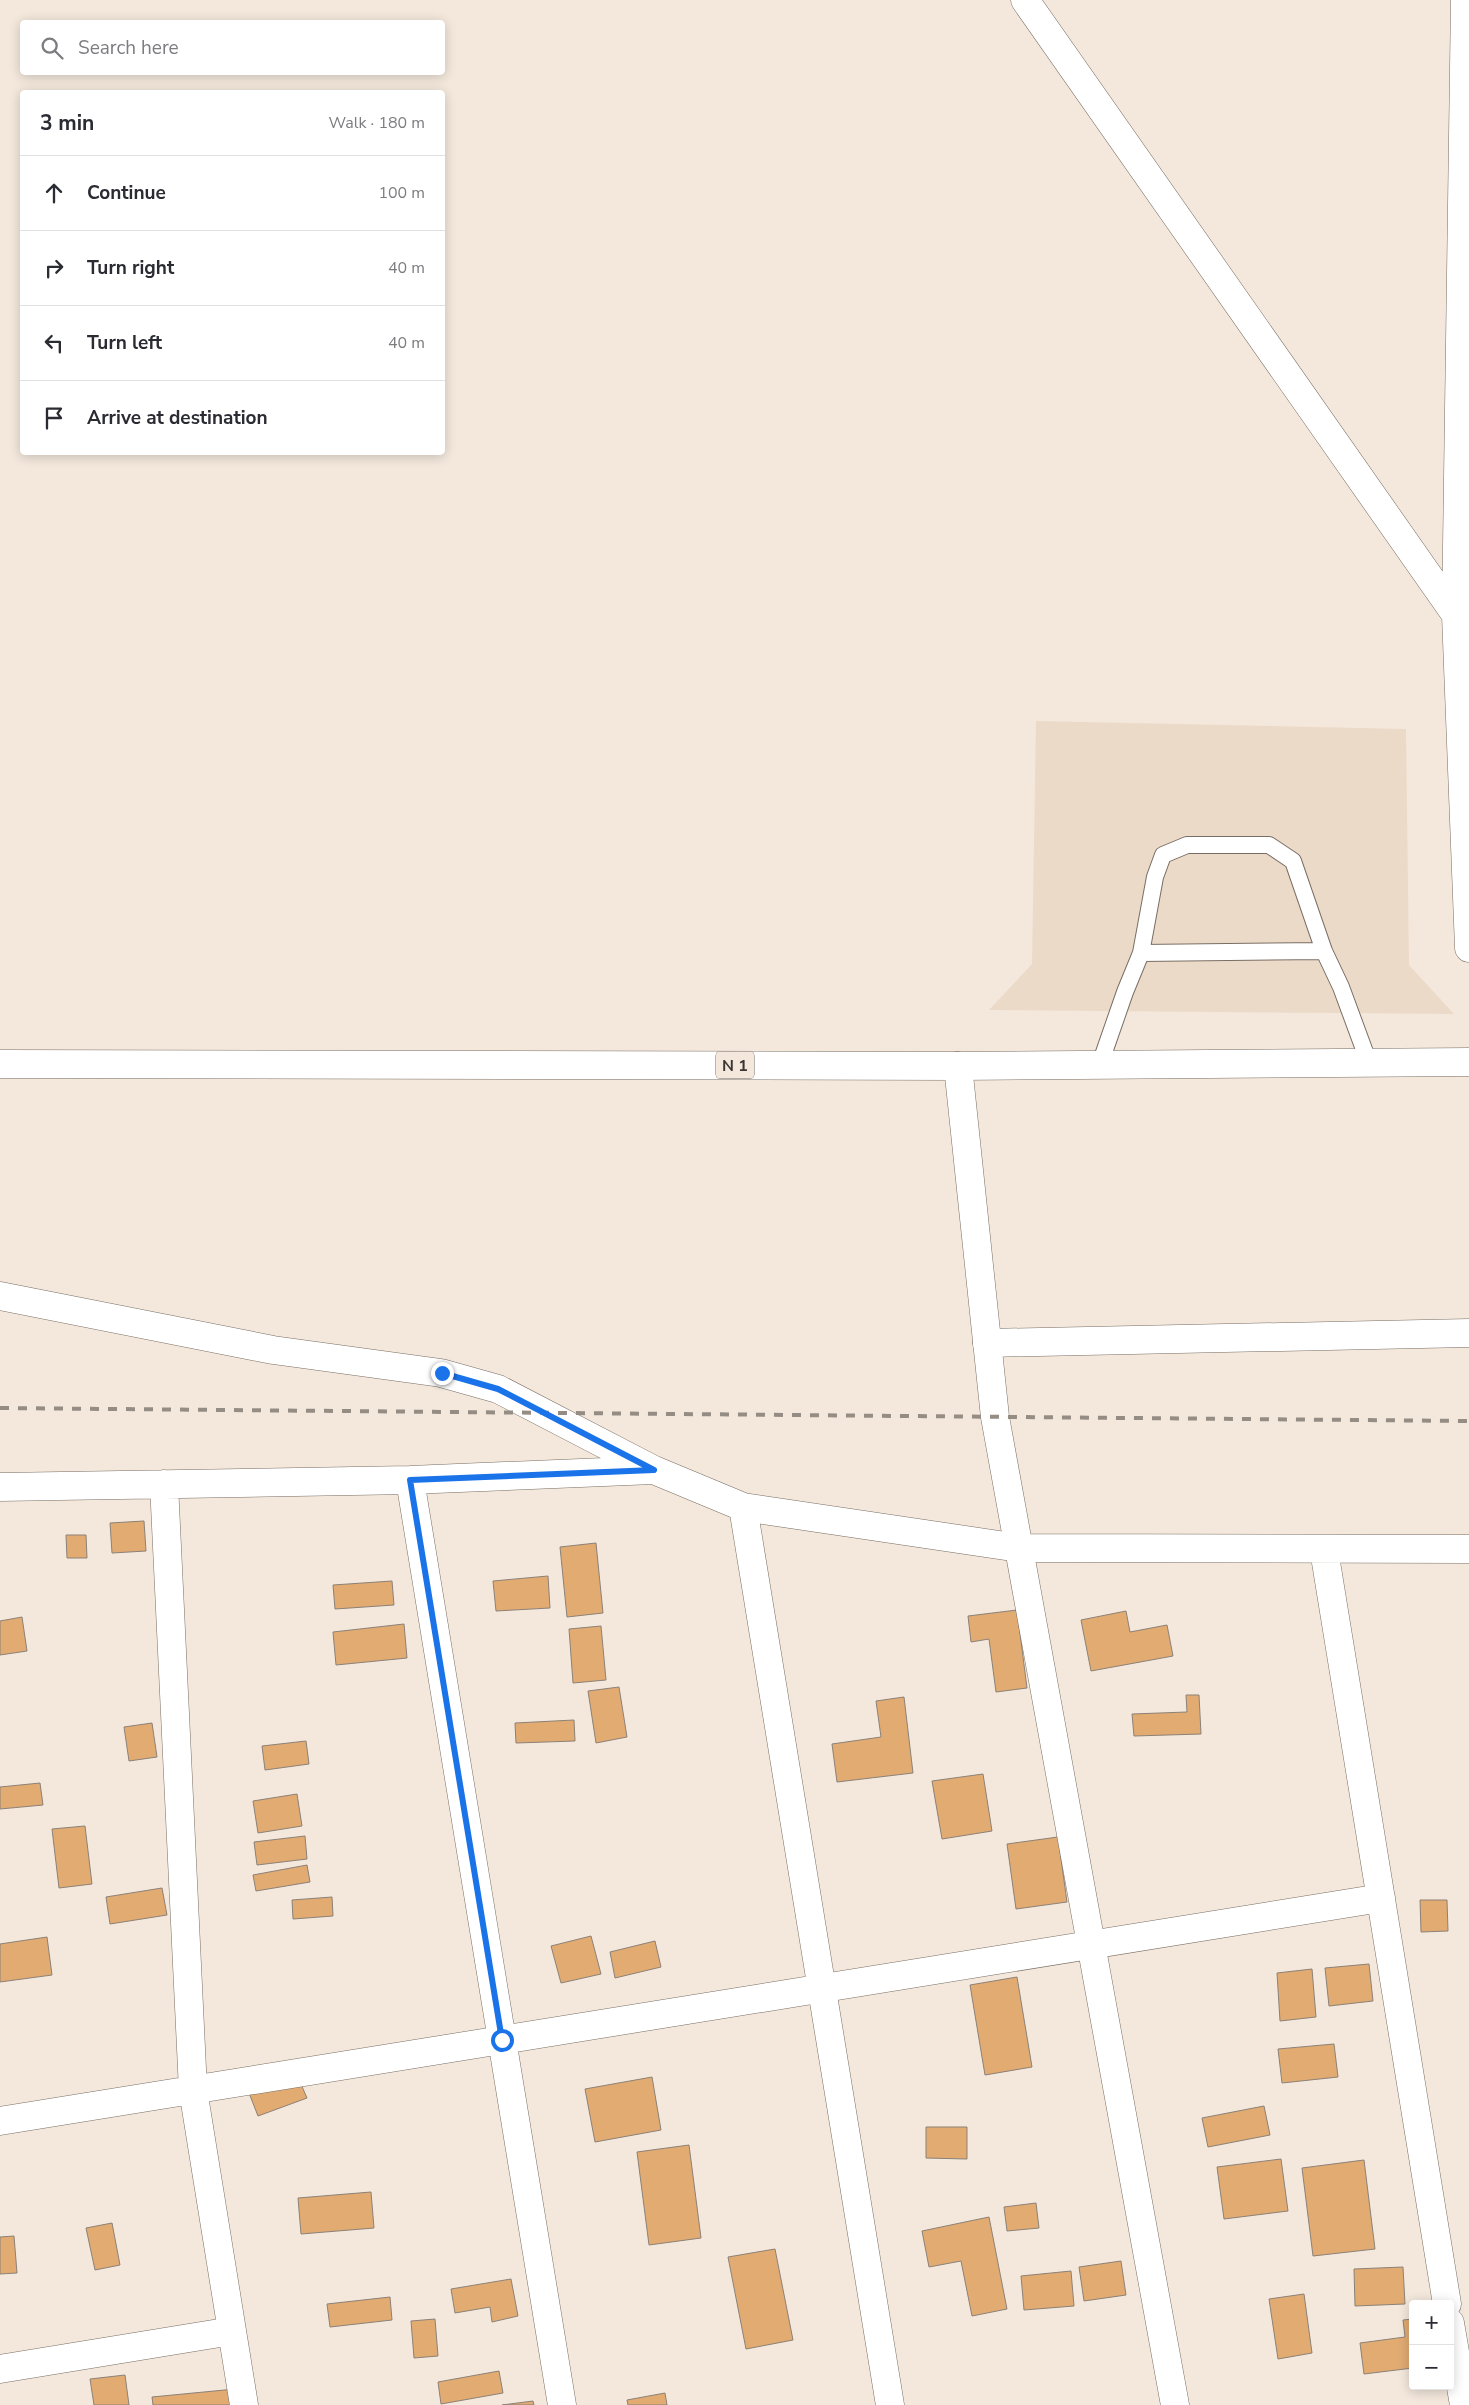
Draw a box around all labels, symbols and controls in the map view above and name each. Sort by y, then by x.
search box [20,20,445,75]
icon: search [38,34,66,62]
text: Search here [78,35,179,61]
text: 3 min [40,109,94,137]
text: Walk · 180 m [329,112,425,134]
icon: ahead [40,179,68,207]
text: Continue [87,180,166,206]
text: 100 m [378,182,425,204]
icon: right [40,254,68,282]
text: Turn right [87,255,174,281]
text: 40 m [388,257,425,279]
icon: left [40,329,68,357]
text: Turn left [87,330,162,356]
text: 40 m [388,332,425,354]
icon: arrive [40,404,68,432]
text: Arrive at destination [87,405,268,431]
road number: N 1 [716,1052,754,1078]
route end [431,1362,454,1385]
route start [491,2029,514,2052]
map controls [1409,2300,1454,2390]
button: + [1409,2300,1454,2345]
button: − [1409,2345,1454,2390]

